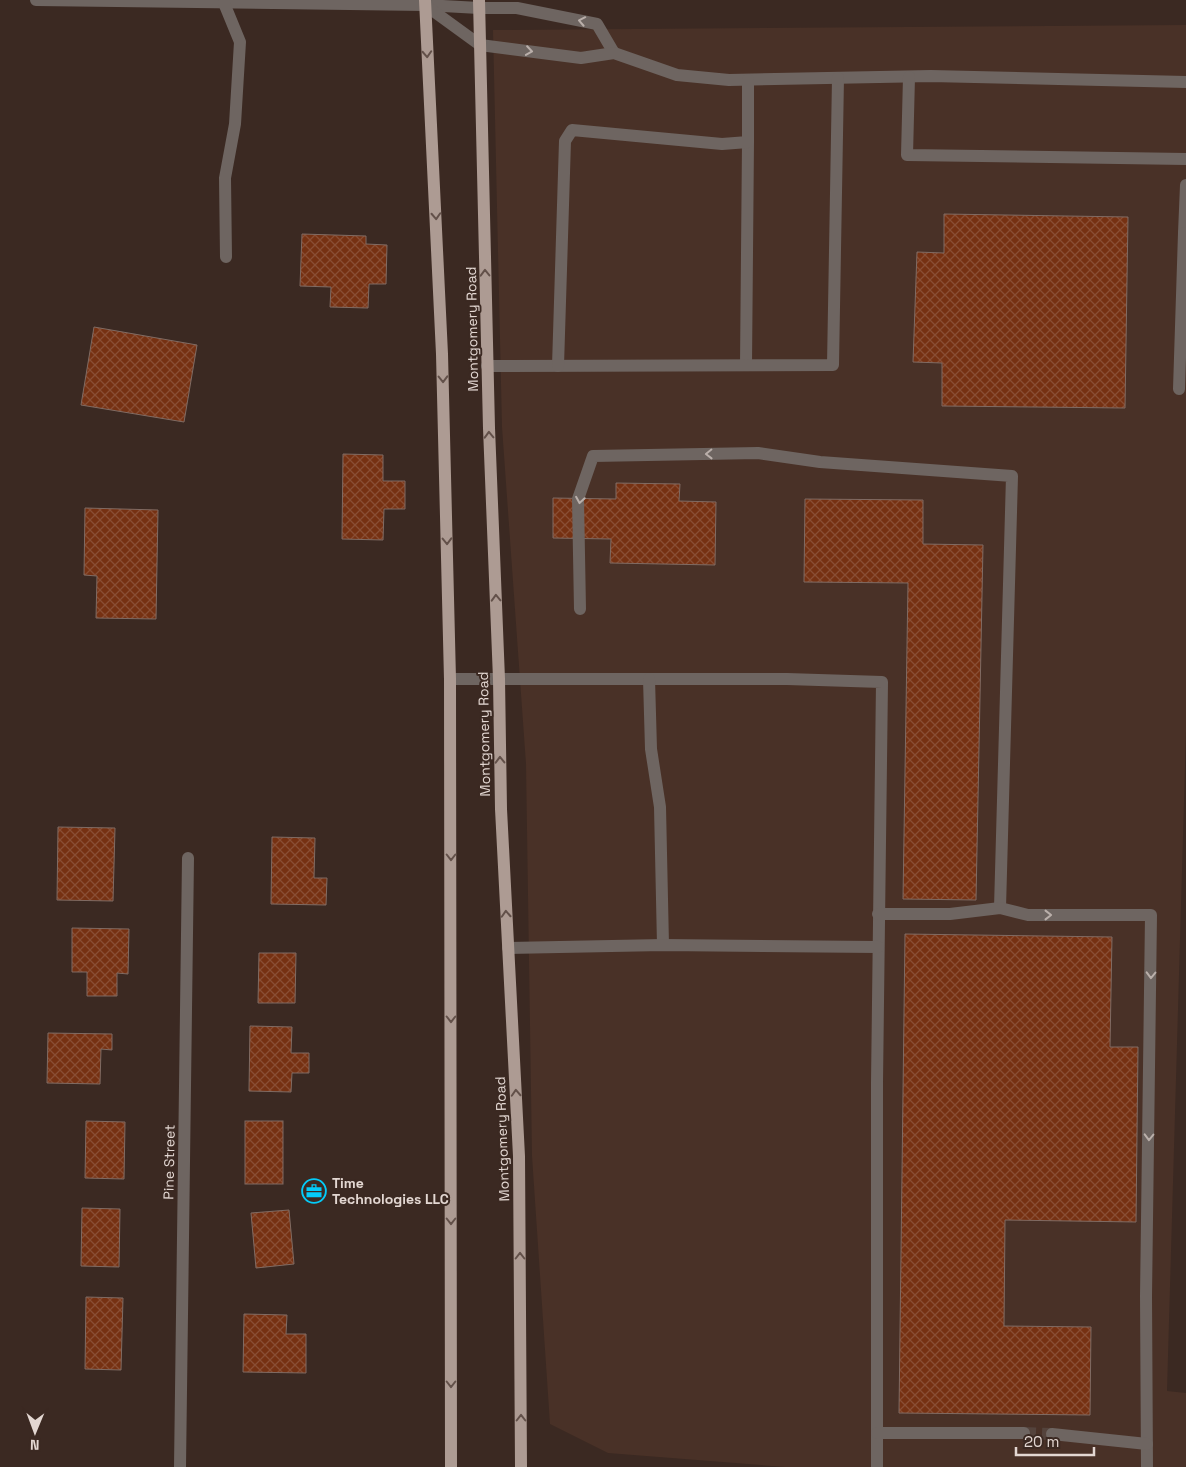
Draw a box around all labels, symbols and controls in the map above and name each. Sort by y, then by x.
one-way arrow [578,16,587,26]
one-way arrow [525,45,533,56]
one-way arrow [422,50,433,58]
one-way arrow [430,213,441,221]
street label: Montgomery Road [462,266,482,392]
one-way arrow [480,269,491,277]
one-way arrow [438,375,448,383]
one-way arrow [484,431,494,439]
one-way arrow [705,449,712,459]
one-way arrow [575,496,585,504]
one-way arrow [442,538,452,545]
one-way arrow [490,593,501,601]
street label: Montgomery Road [474,671,494,797]
one-way arrow [495,756,505,764]
one-way arrow [446,854,456,861]
one-way arrow [501,909,512,917]
one-way arrow [1045,910,1053,920]
one-way arrow [1146,971,1156,979]
one-way arrow [446,1016,456,1024]
street label: Montgomery Road [491,1076,513,1202]
one-way arrow [510,1089,521,1097]
street label: Pine Street [159,1124,179,1200]
one-way arrow [1143,1133,1154,1141]
place label: Time Technologies LLC [332,1174,449,1208]
office icon: Time Technologies LLC [301,1178,327,1204]
one-way arrow [446,1218,456,1225]
one-way arrow [514,1252,525,1260]
one-way arrow [446,1380,456,1388]
north arrow [10,1407,60,1457]
one-way arrow [516,1414,526,1422]
scale bar [1016,1424,1094,1456]
text: 20 m [1024,1432,1059,1451]
text: N [30,1436,40,1454]

